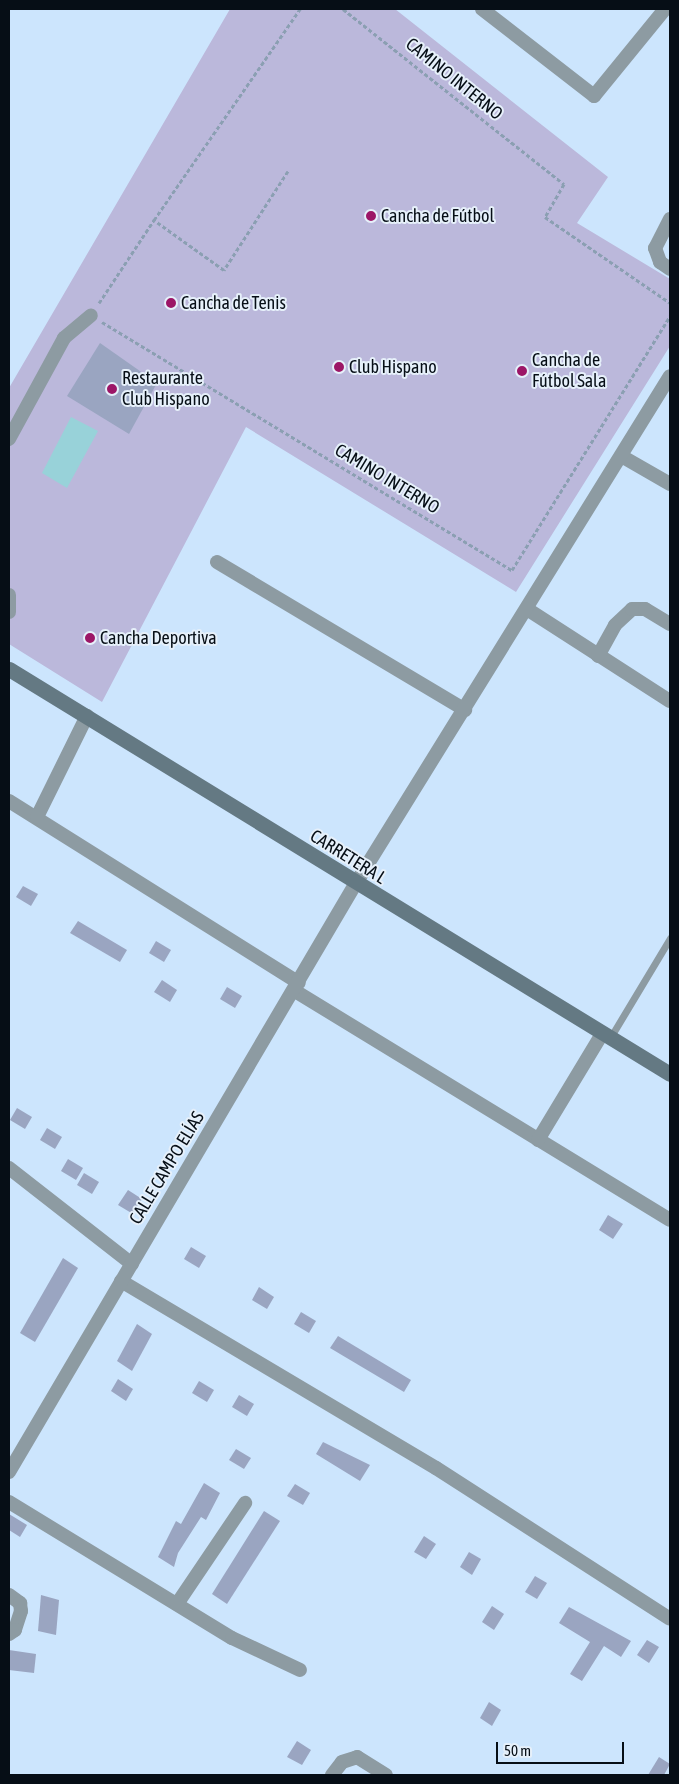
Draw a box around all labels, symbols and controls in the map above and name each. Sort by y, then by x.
street label: CAMINO INTERNO [401,33,507,125]
place label: Cancha de Fútbol [381,205,494,227]
marker: Cancha de Fútbol [365,210,377,222]
place label: Cancha de Tenis [181,292,286,314]
marker: Cancha de Tenis [165,297,177,309]
place label: Cancha de Fútbol Sala [532,350,606,392]
place label: Club Hispano [349,356,437,378]
marker: Club Hispano [333,361,345,373]
marker: Cancha de Fútbol Sala [516,365,528,377]
place label: Restaurante Club Hispano [122,368,210,410]
marker: Restaurante Club Hispano [106,383,118,395]
street label: CAMINO INTERNO [331,439,443,519]
place label: Cancha Deportiva [100,627,217,649]
marker: Cancha Deportiva [84,632,96,644]
street label: CARRETERA L [306,825,390,889]
street label: CALLE CAMPO ELÍAS [125,1108,209,1228]
scale bar [499,1732,626,1764]
text: 50 m [504,1742,531,1759]

